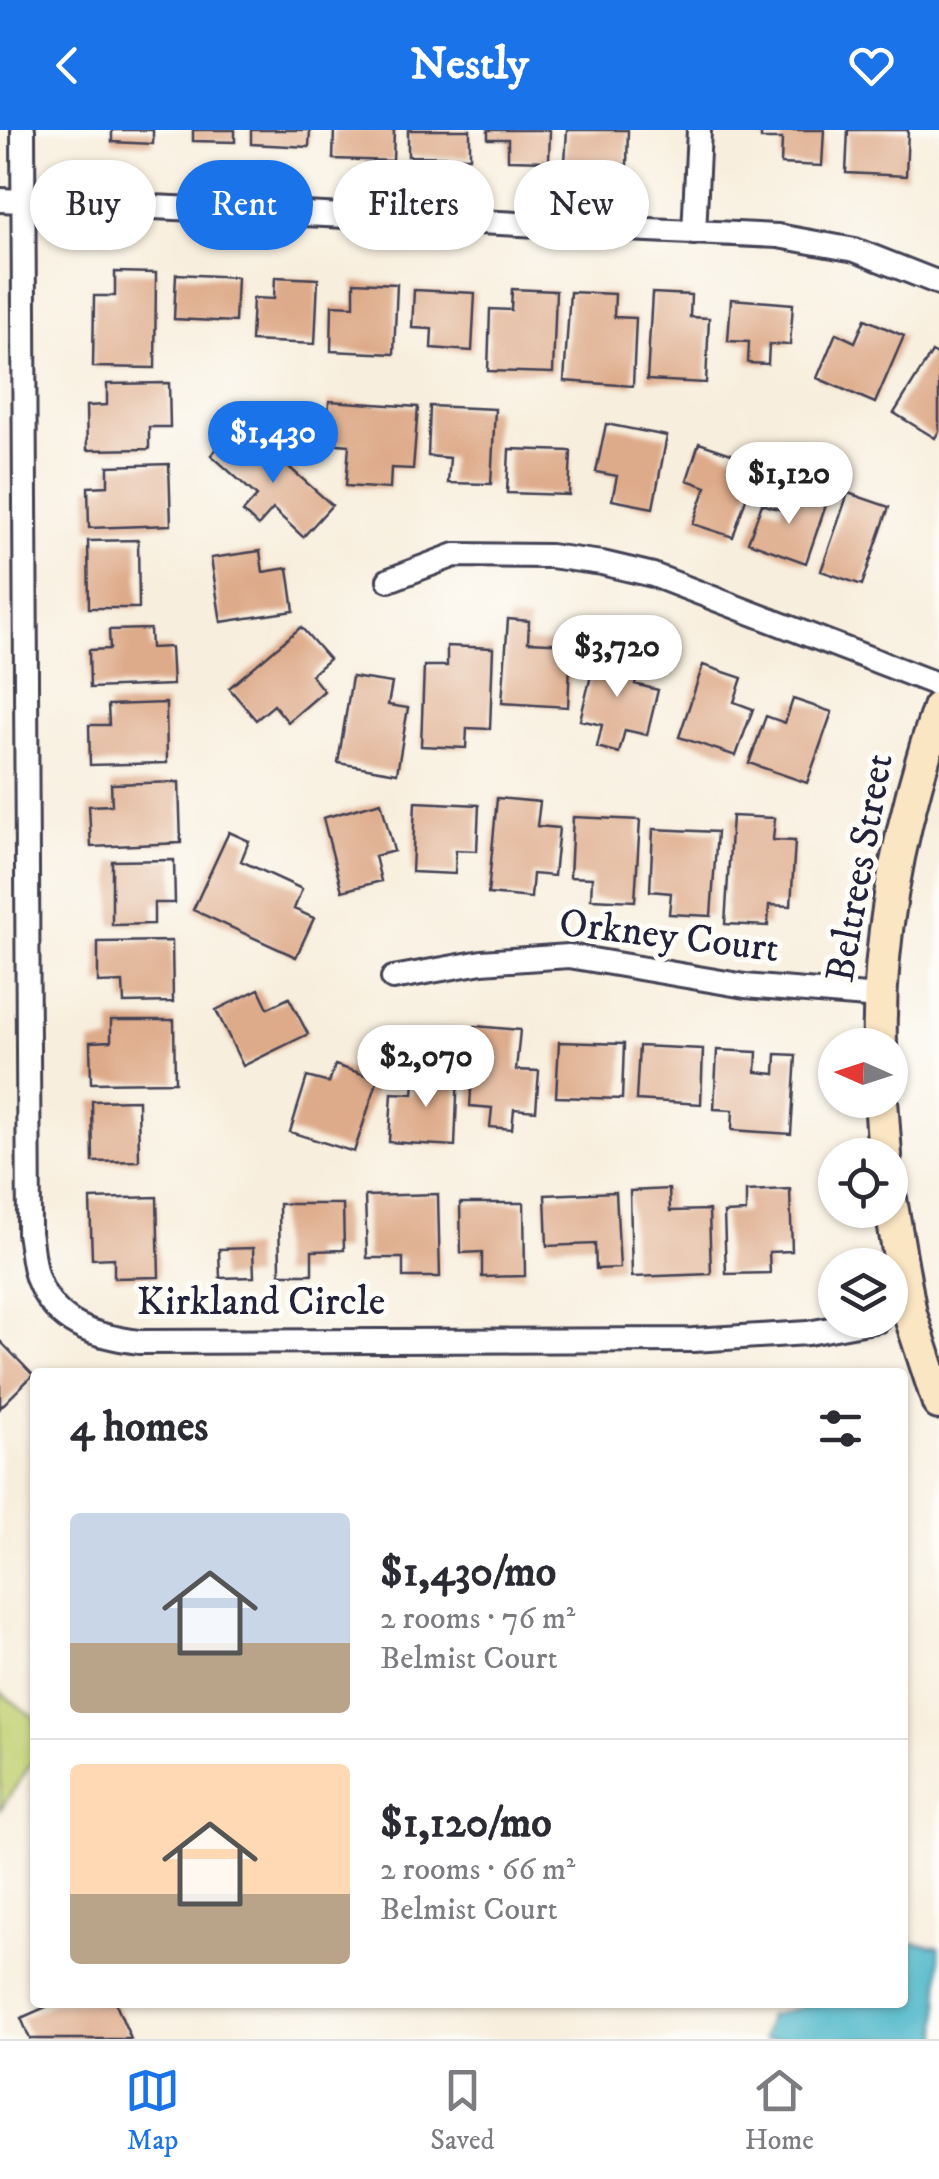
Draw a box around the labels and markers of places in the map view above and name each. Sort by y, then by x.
pin: $1,430 [192,401,354,486]
pin: $1,120 [708,442,870,527]
pin: $3,720 [536,615,698,700]
pin: $2,070 [345,1025,507,1110]

